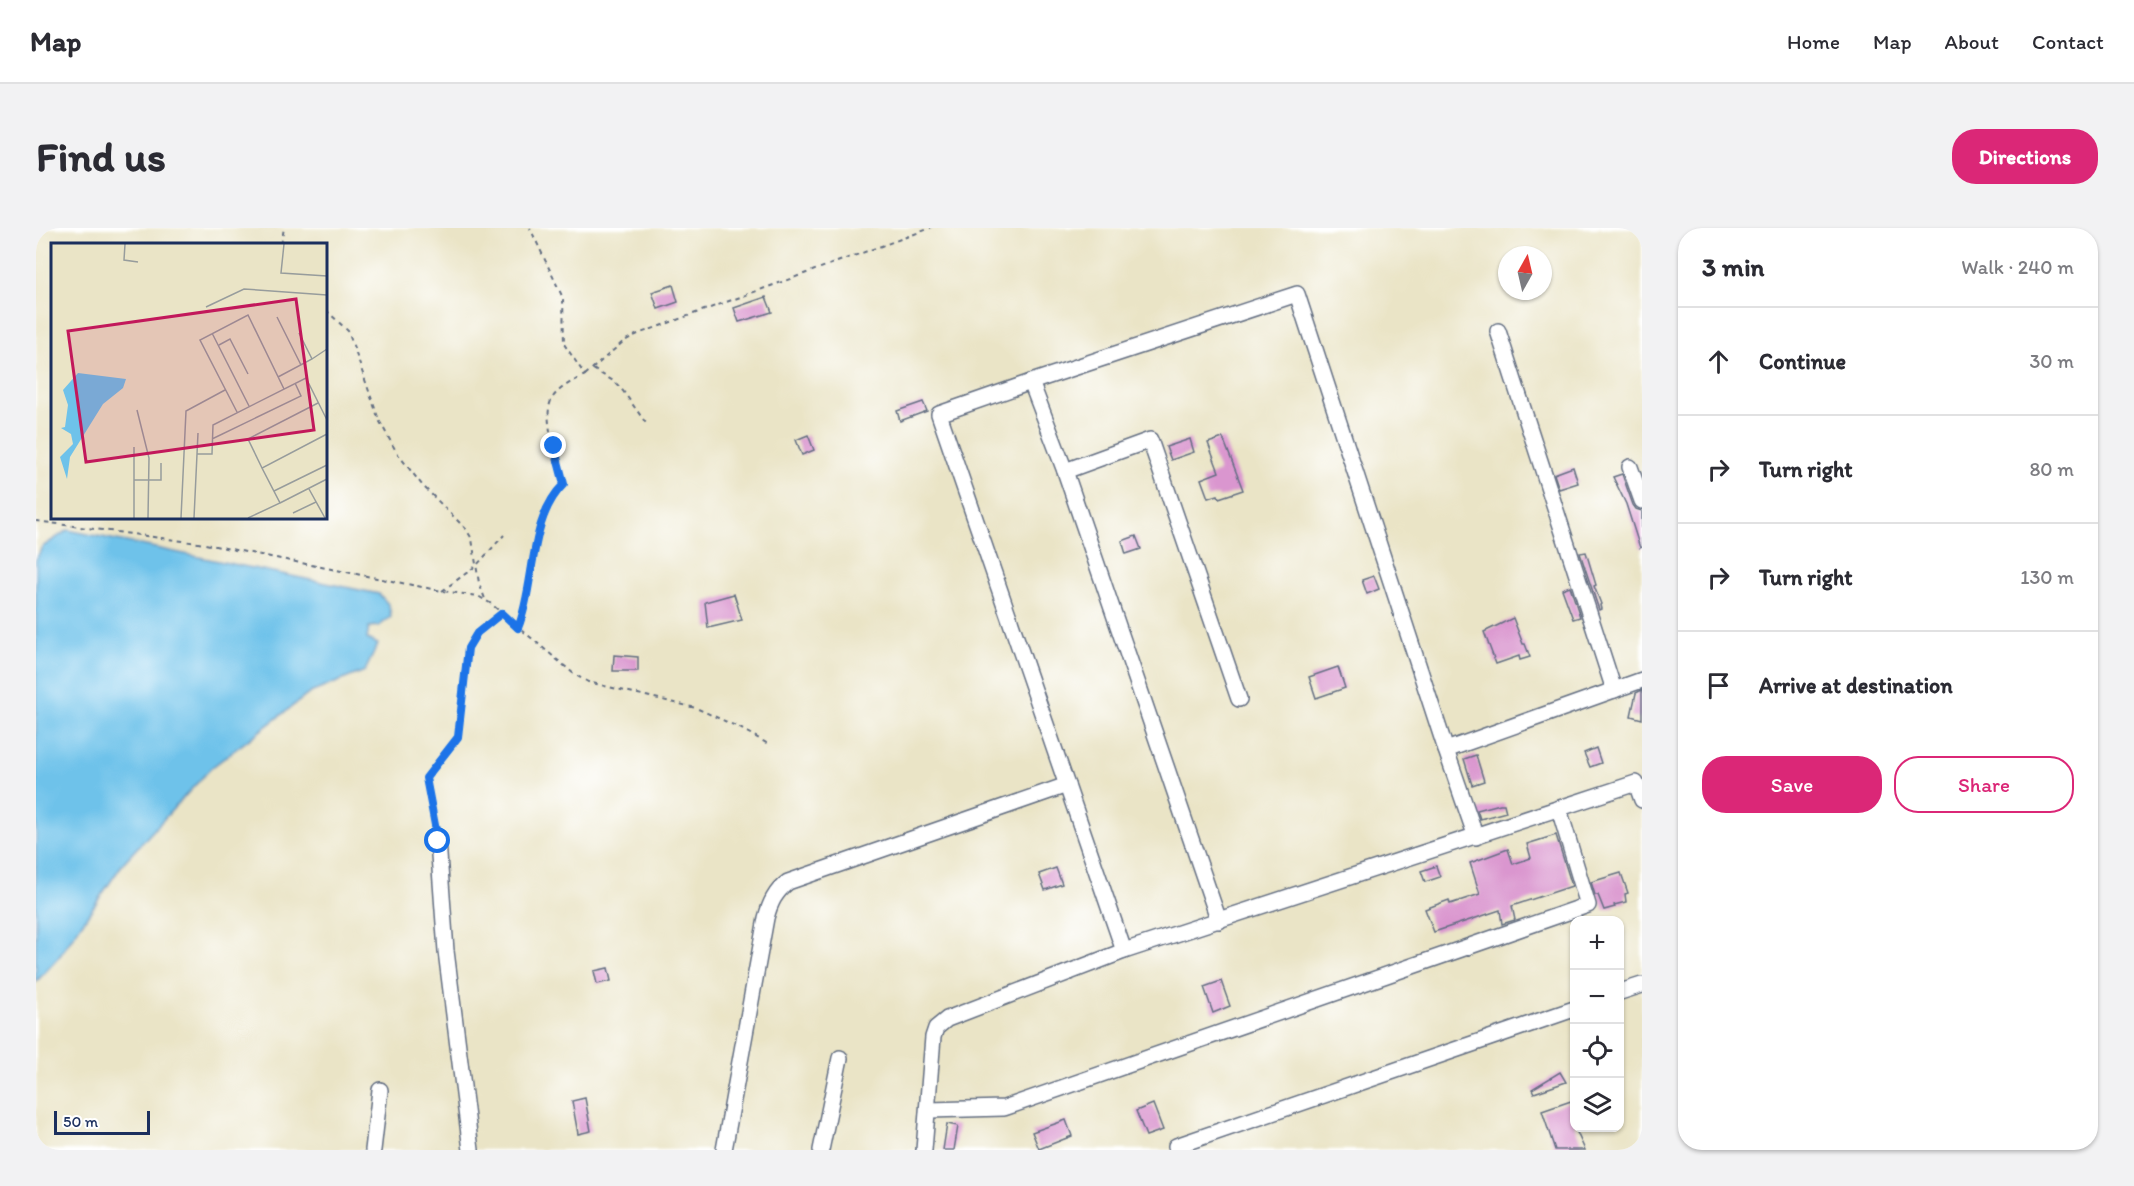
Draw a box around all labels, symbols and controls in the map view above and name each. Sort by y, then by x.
text: Map [30,24,81,58]
text: Home [1787,29,1840,54]
text: Map [1873,29,1912,54]
text: About [1945,29,1999,54]
text: Contact [2032,29,2104,54]
button: Directions [1952,129,2098,184]
text: Find us [36,131,166,182]
inset map [51,243,327,519]
north arrow [1498,246,1552,300]
text: 3 min [1702,251,1764,283]
text: Walk · 240 m [1961,255,2074,279]
icon: ahead [1702,345,1735,378]
text: Continue [1759,348,1846,375]
text: 30 m [2029,349,2074,373]
route end [540,432,566,458]
icon: right [1702,453,1735,486]
text: Turn right [1759,456,1853,483]
text: 80 m [2029,457,2074,481]
icon: right [1702,561,1735,594]
text: Turn right [1759,564,1853,591]
text: 130 m [2020,565,2074,589]
icon: arrive [1702,669,1735,702]
text: Arrive at destination [1759,672,1953,699]
button: Save [1702,756,1882,813]
button: Share [1894,756,2074,813]
route start [424,827,450,853]
map controls [1570,916,1624,1132]
button: + [1570,916,1624,970]
button: − [1570,970,1624,1024]
button: locate [1570,1024,1624,1078]
button: layers [1570,1078,1624,1132]
scale bar [54,1108,150,1136]
text: 50 m [63,1112,98,1131]

